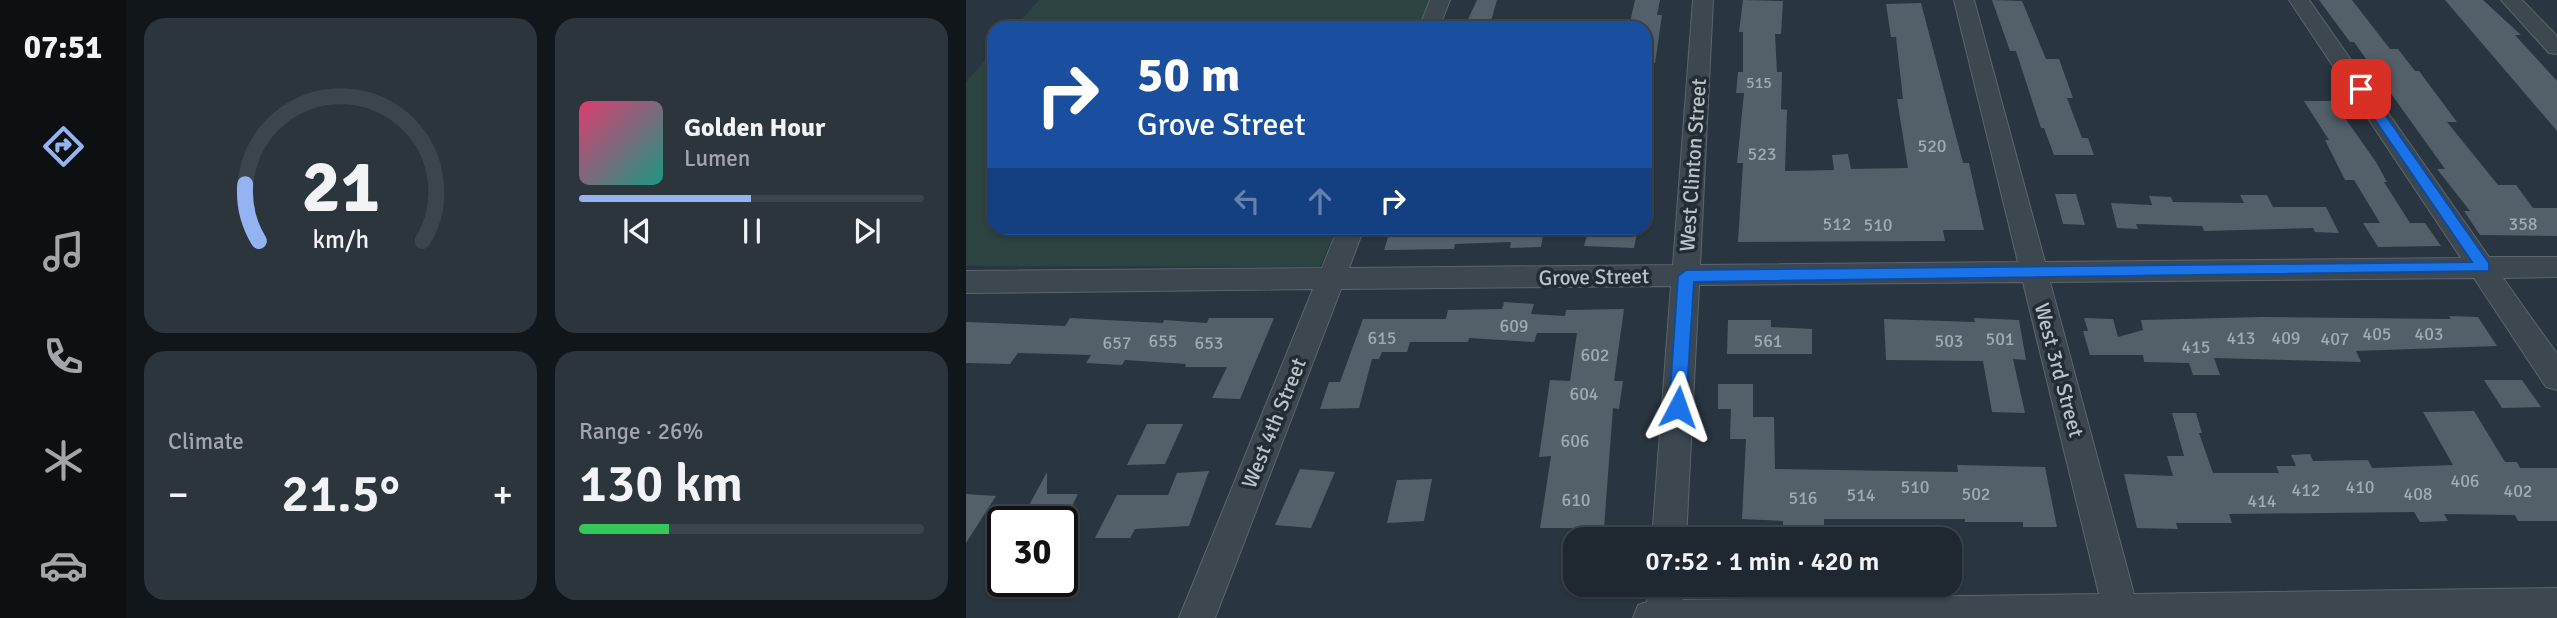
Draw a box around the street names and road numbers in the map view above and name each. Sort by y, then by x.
street label: West Clinton Street [1674,78,1712,252]
street label: Grove Street [1538,263,1650,291]
street label: West 3rd Street [2029,300,2089,440]
street label: West 4th Street [1236,354,1312,492]

